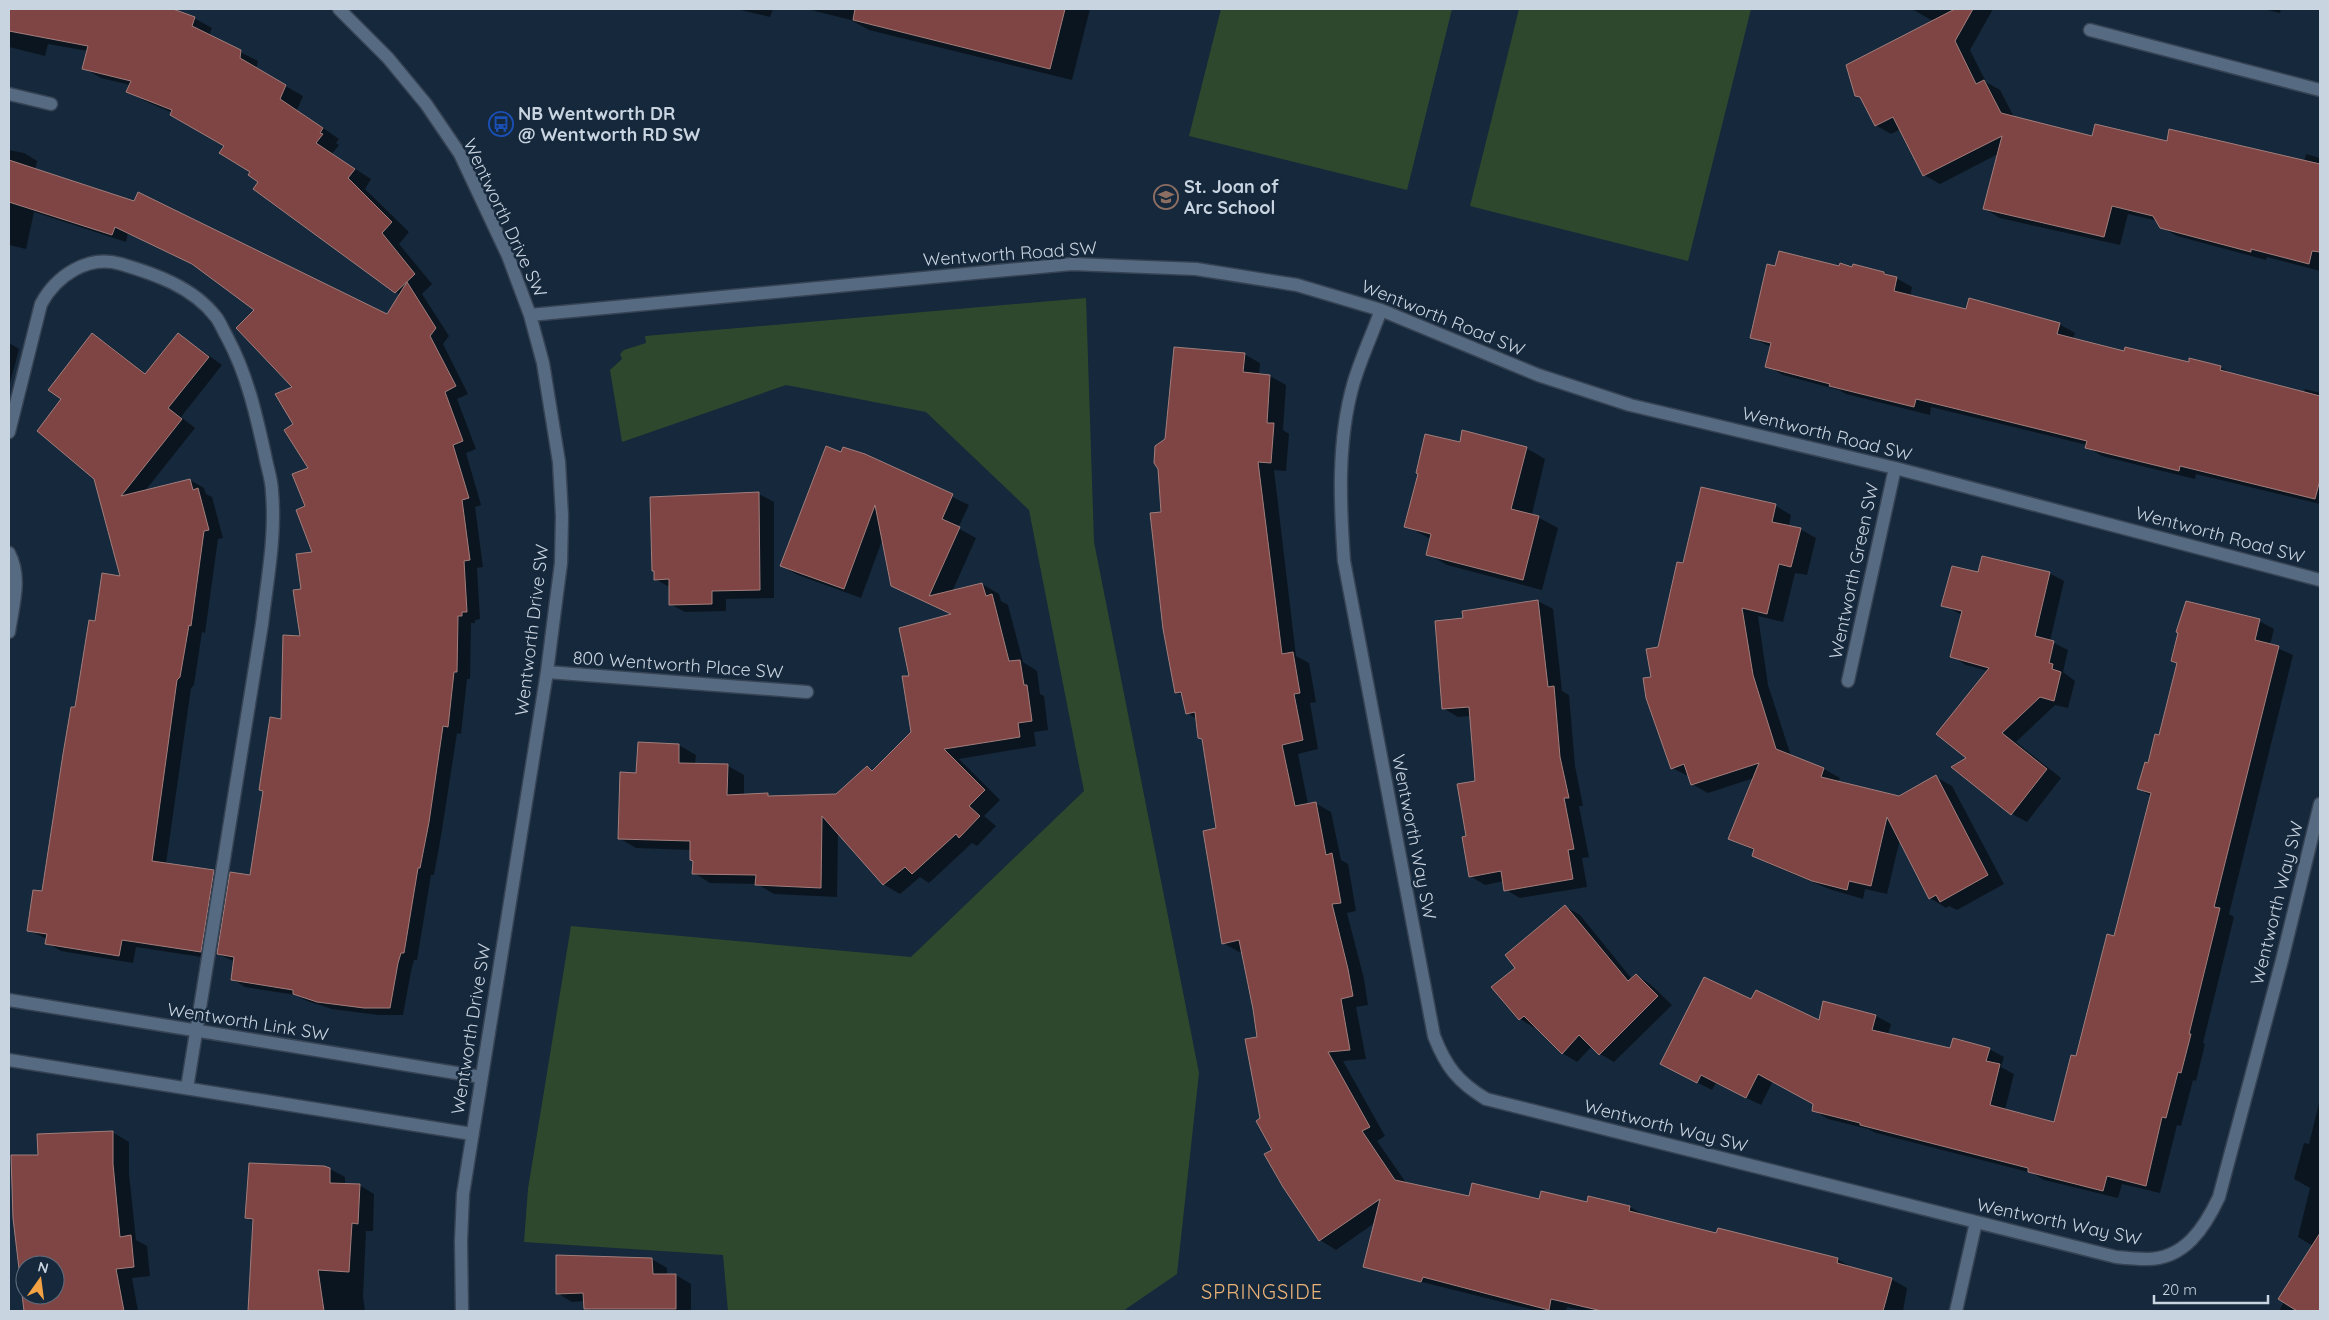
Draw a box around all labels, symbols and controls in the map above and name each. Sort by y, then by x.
place label: NB Wentworth DR @ Wentworth RD SW [518,102,700,146]
bus stop icon: NB Wentworth DR @ Wentworth RD SW [488,111,514,137]
street label: Wentworth Drive SW [459,135,552,301]
place label: St. Joan of Arc School [1184,175,1279,219]
school or university icon: St. Joan of Arc School [1153,184,1179,210]
street label: Wentworth Road SW [922,236,1098,271]
street label: Wentworth Road SW [1358,274,1528,361]
street label: Wentworth Road SW [1740,401,1914,466]
street label: Wentworth Green SW [1824,481,1883,661]
street label: Wentworth Road SW [2133,501,2307,568]
street label: Wentworth Drive SW [510,543,553,717]
street label: 800 Wentworth Place SW [572,646,784,683]
street label: Wentworth Way SW [1387,752,1442,921]
street label: Wentworth Way SW [2245,819,2308,987]
street label: Wentworth Drive SW [446,942,495,1116]
street label: Wentworth Link SW [166,997,330,1046]
street label: Wentworth Way SW [1582,1094,1750,1157]
street label: Wentworth Way SW [1975,1193,2144,1250]
north arrow [15,1255,65,1305]
text: N [36,1257,50,1277]
scale bar [2154,1272,2268,1304]
district label: SPRINGSIDE [1201,1279,1323,1304]
text: 20 m [2162,1280,2197,1299]

